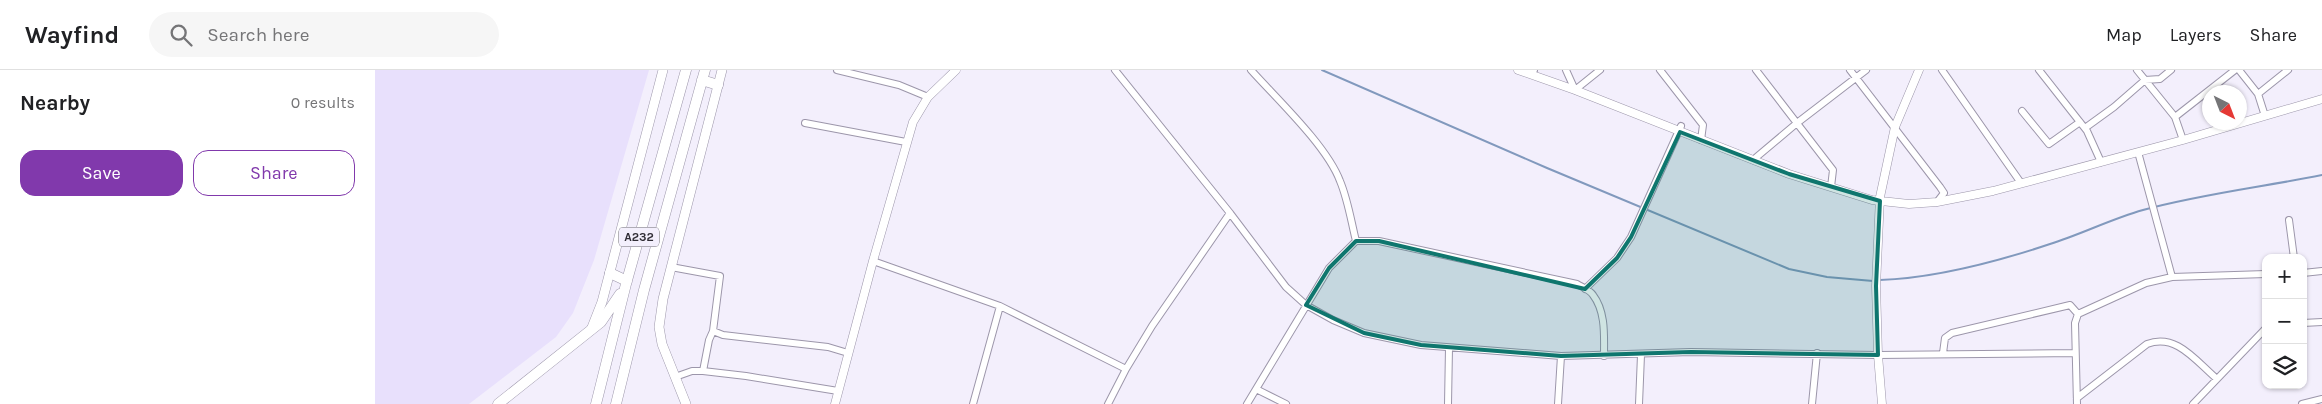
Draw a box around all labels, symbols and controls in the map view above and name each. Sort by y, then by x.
search box [149,12,499,57]
text: Wayfind [25,21,119,49]
icon: search [167,21,195,49]
text: Search here [207,24,309,46]
text: Map [2106,24,2142,46]
text: Layers [2170,24,2222,46]
text: Share [2250,24,2297,46]
north arrow [2202,85,2247,130]
text: Nearby [20,91,90,115]
text: 0 results [291,93,355,112]
button: Save [20,150,183,196]
button: Share [193,150,355,196]
road number: A232 [619,228,659,246]
map controls [2262,254,2307,389]
button: + [2262,254,2307,299]
button: − [2262,299,2307,344]
button: layers [2262,344,2307,389]

